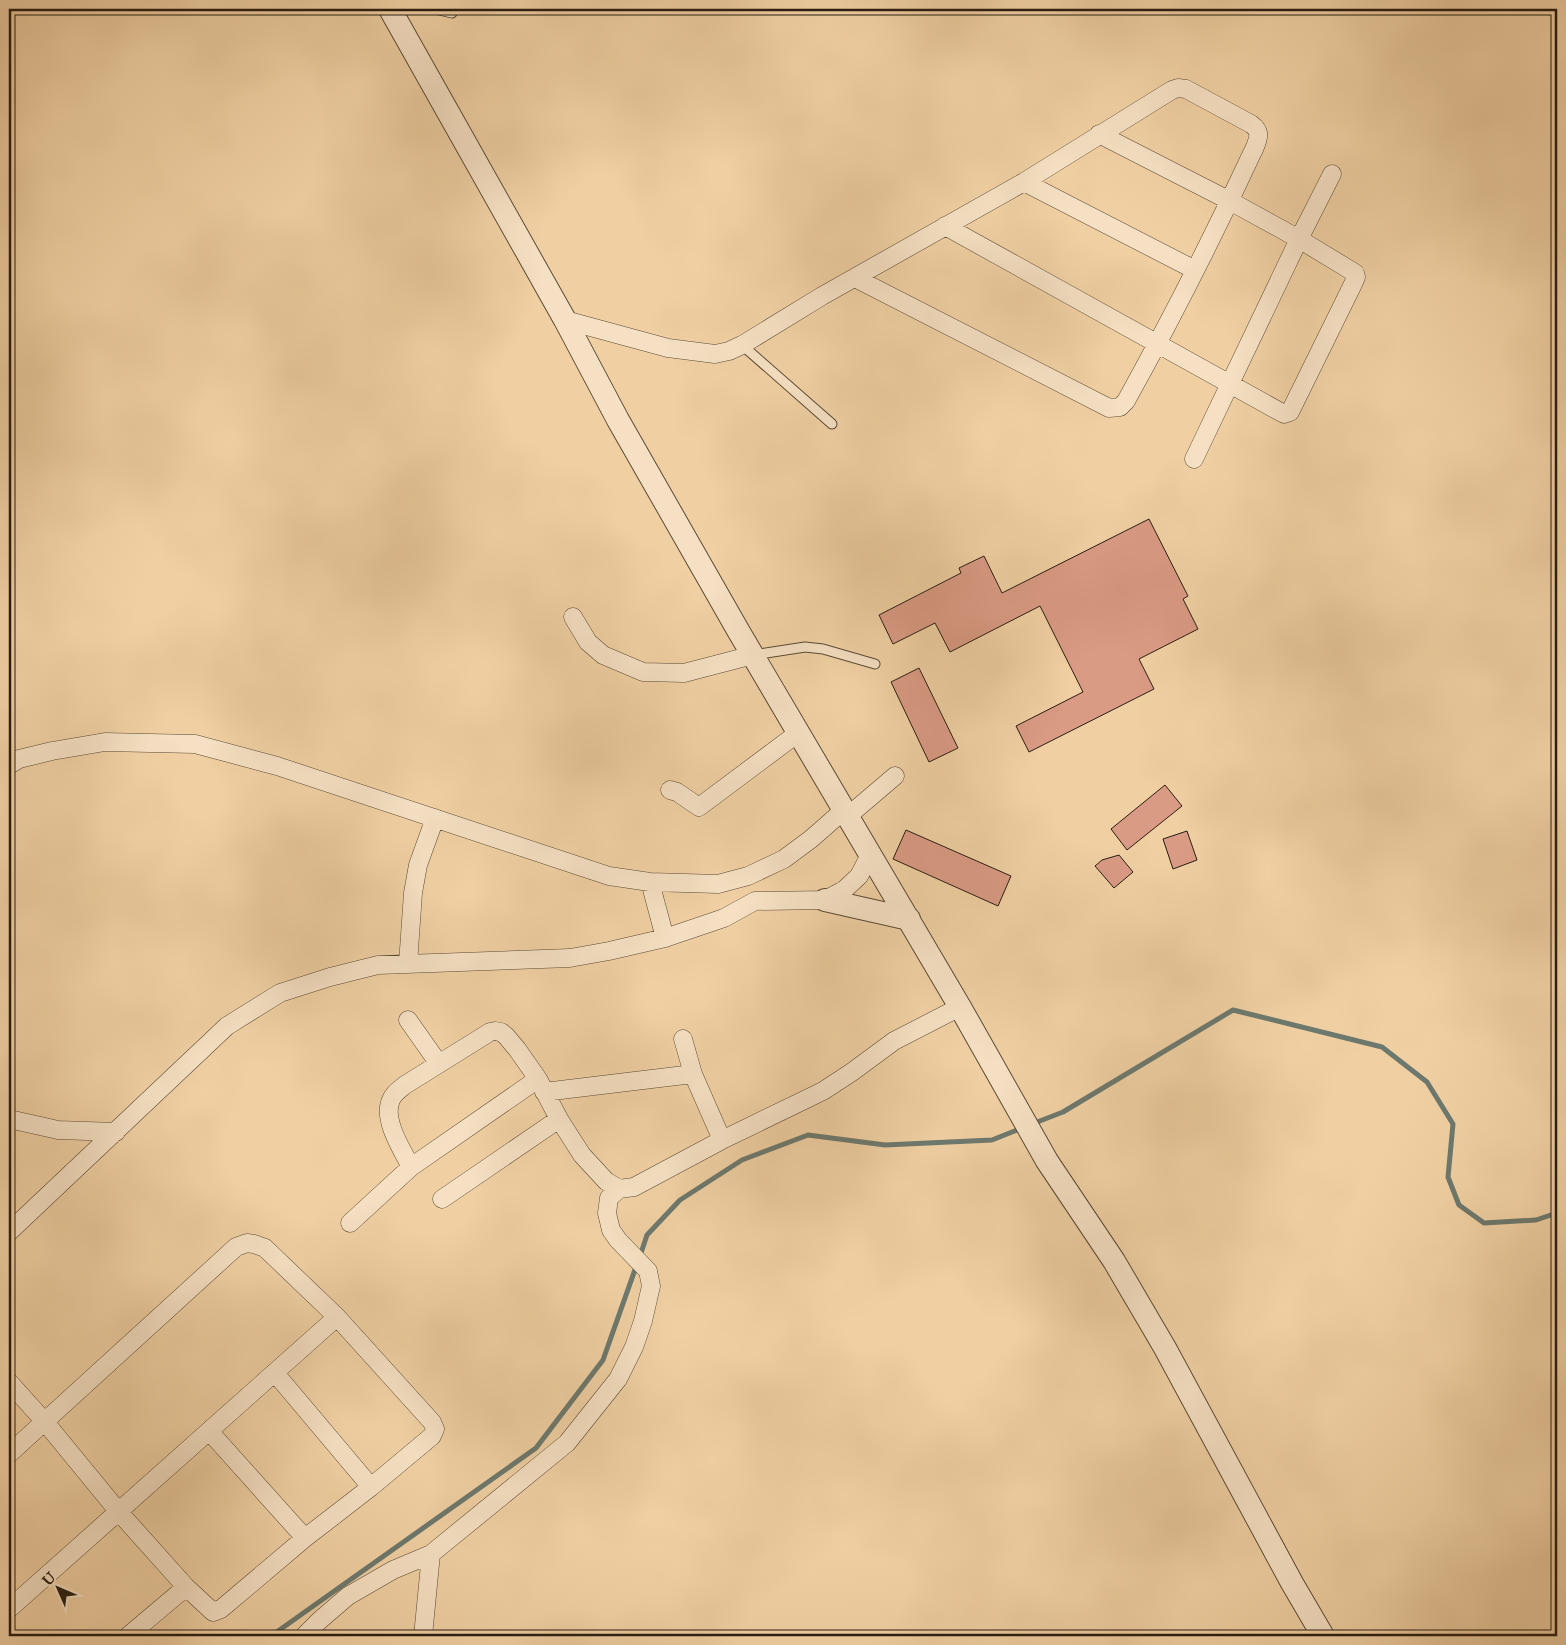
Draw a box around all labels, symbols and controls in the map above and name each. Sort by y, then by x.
north arrow [32,1562,82,1612]
text: U [39,1569,60,1589]

